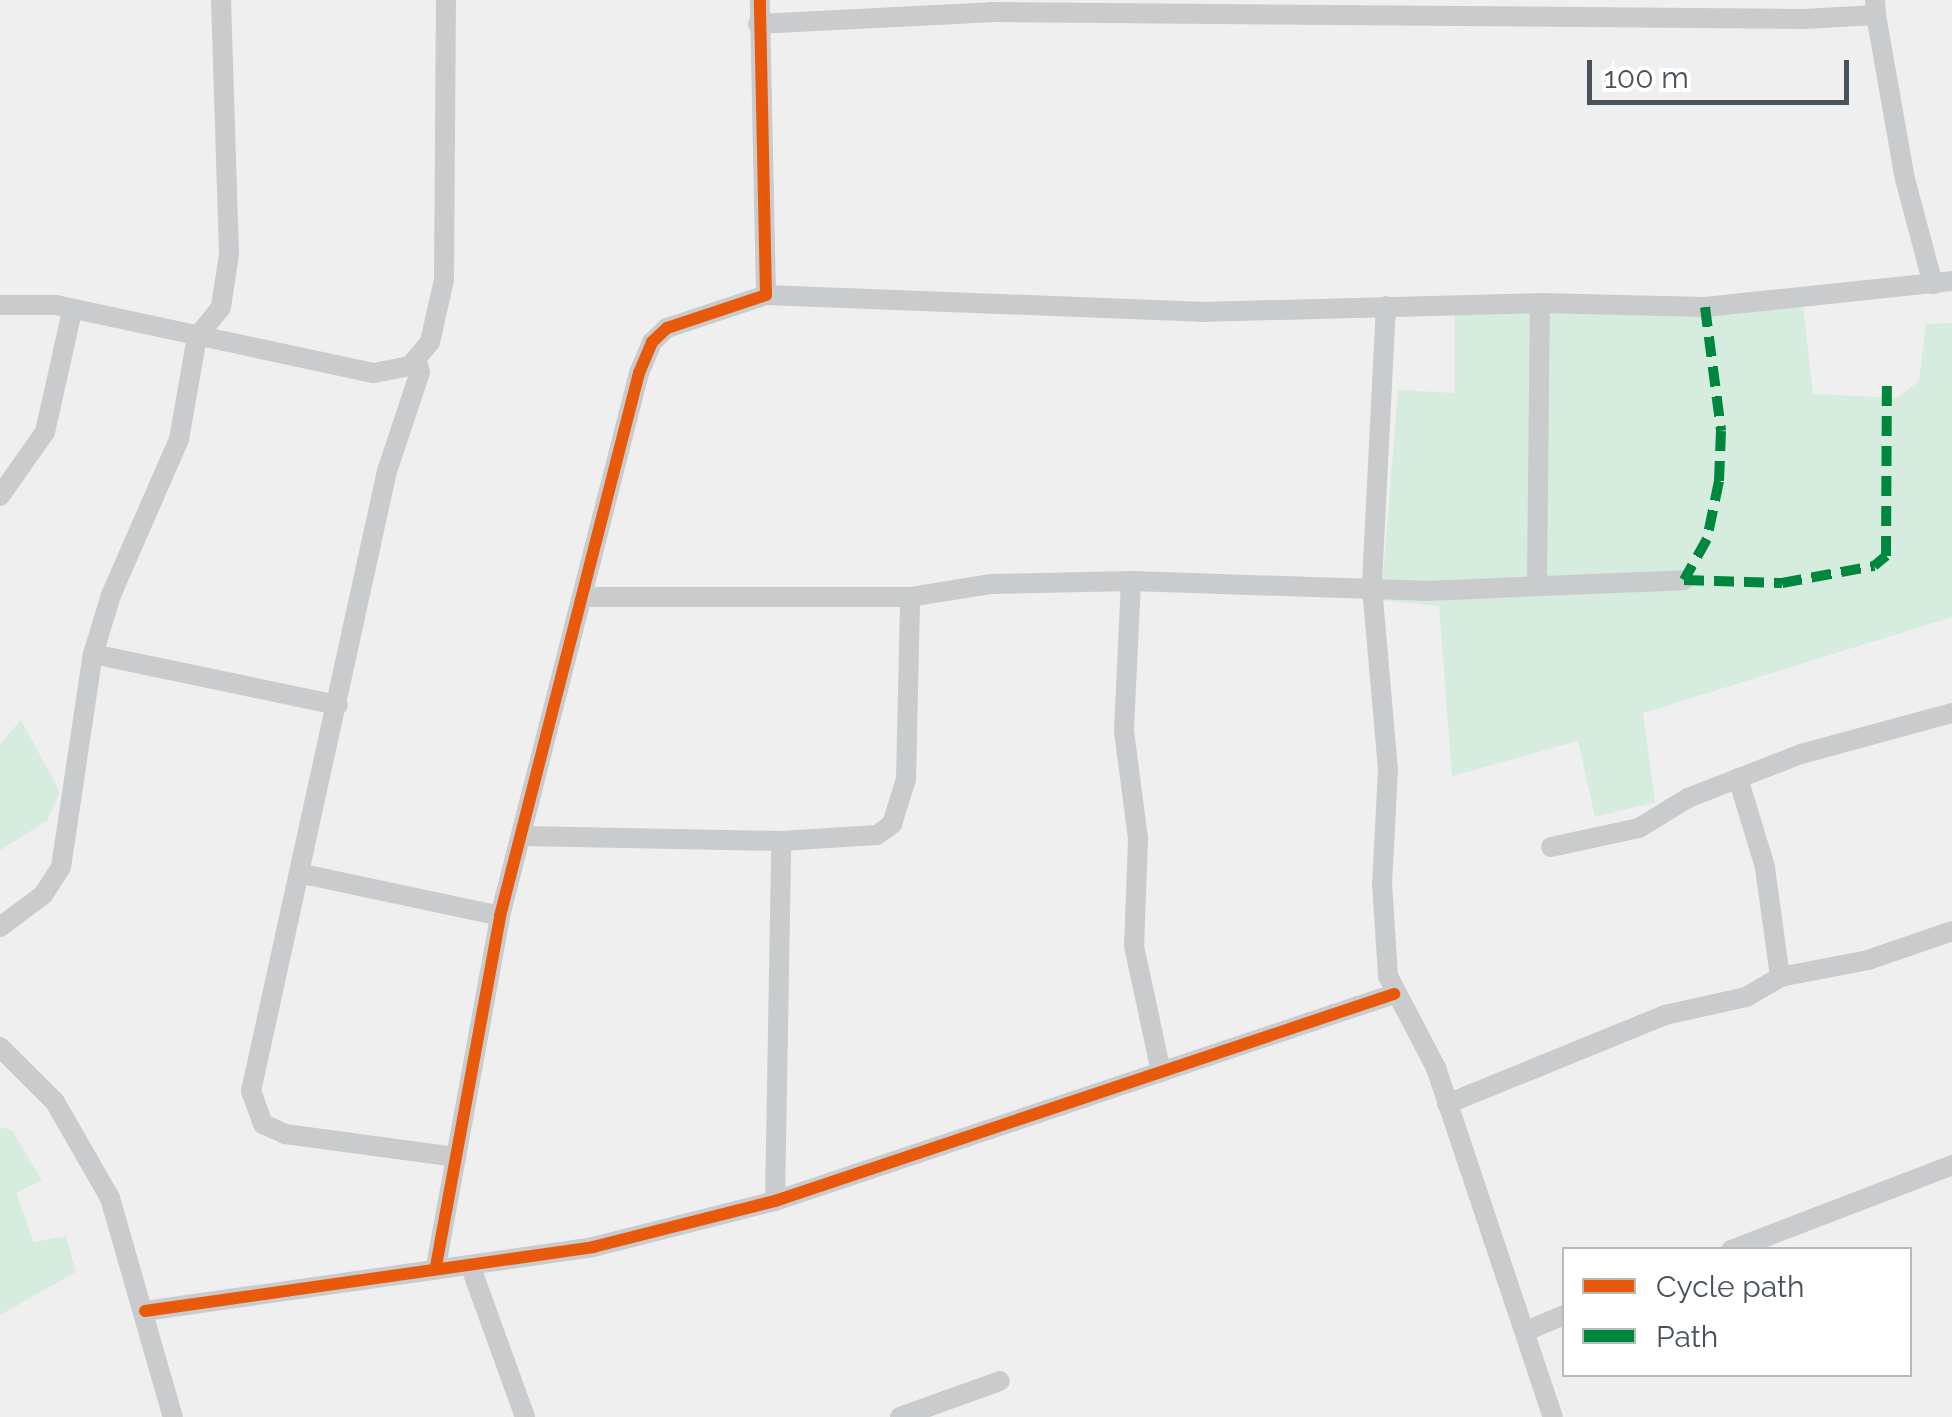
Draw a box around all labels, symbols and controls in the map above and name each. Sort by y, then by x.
scale bar [1592,40,1854,102]
text: 100 m [1604,60,1689,95]
legend [1562,1247,1912,1377]
text: Cycle path [1656,1269,1804,1304]
text: Path [1656,1319,1718,1354]

